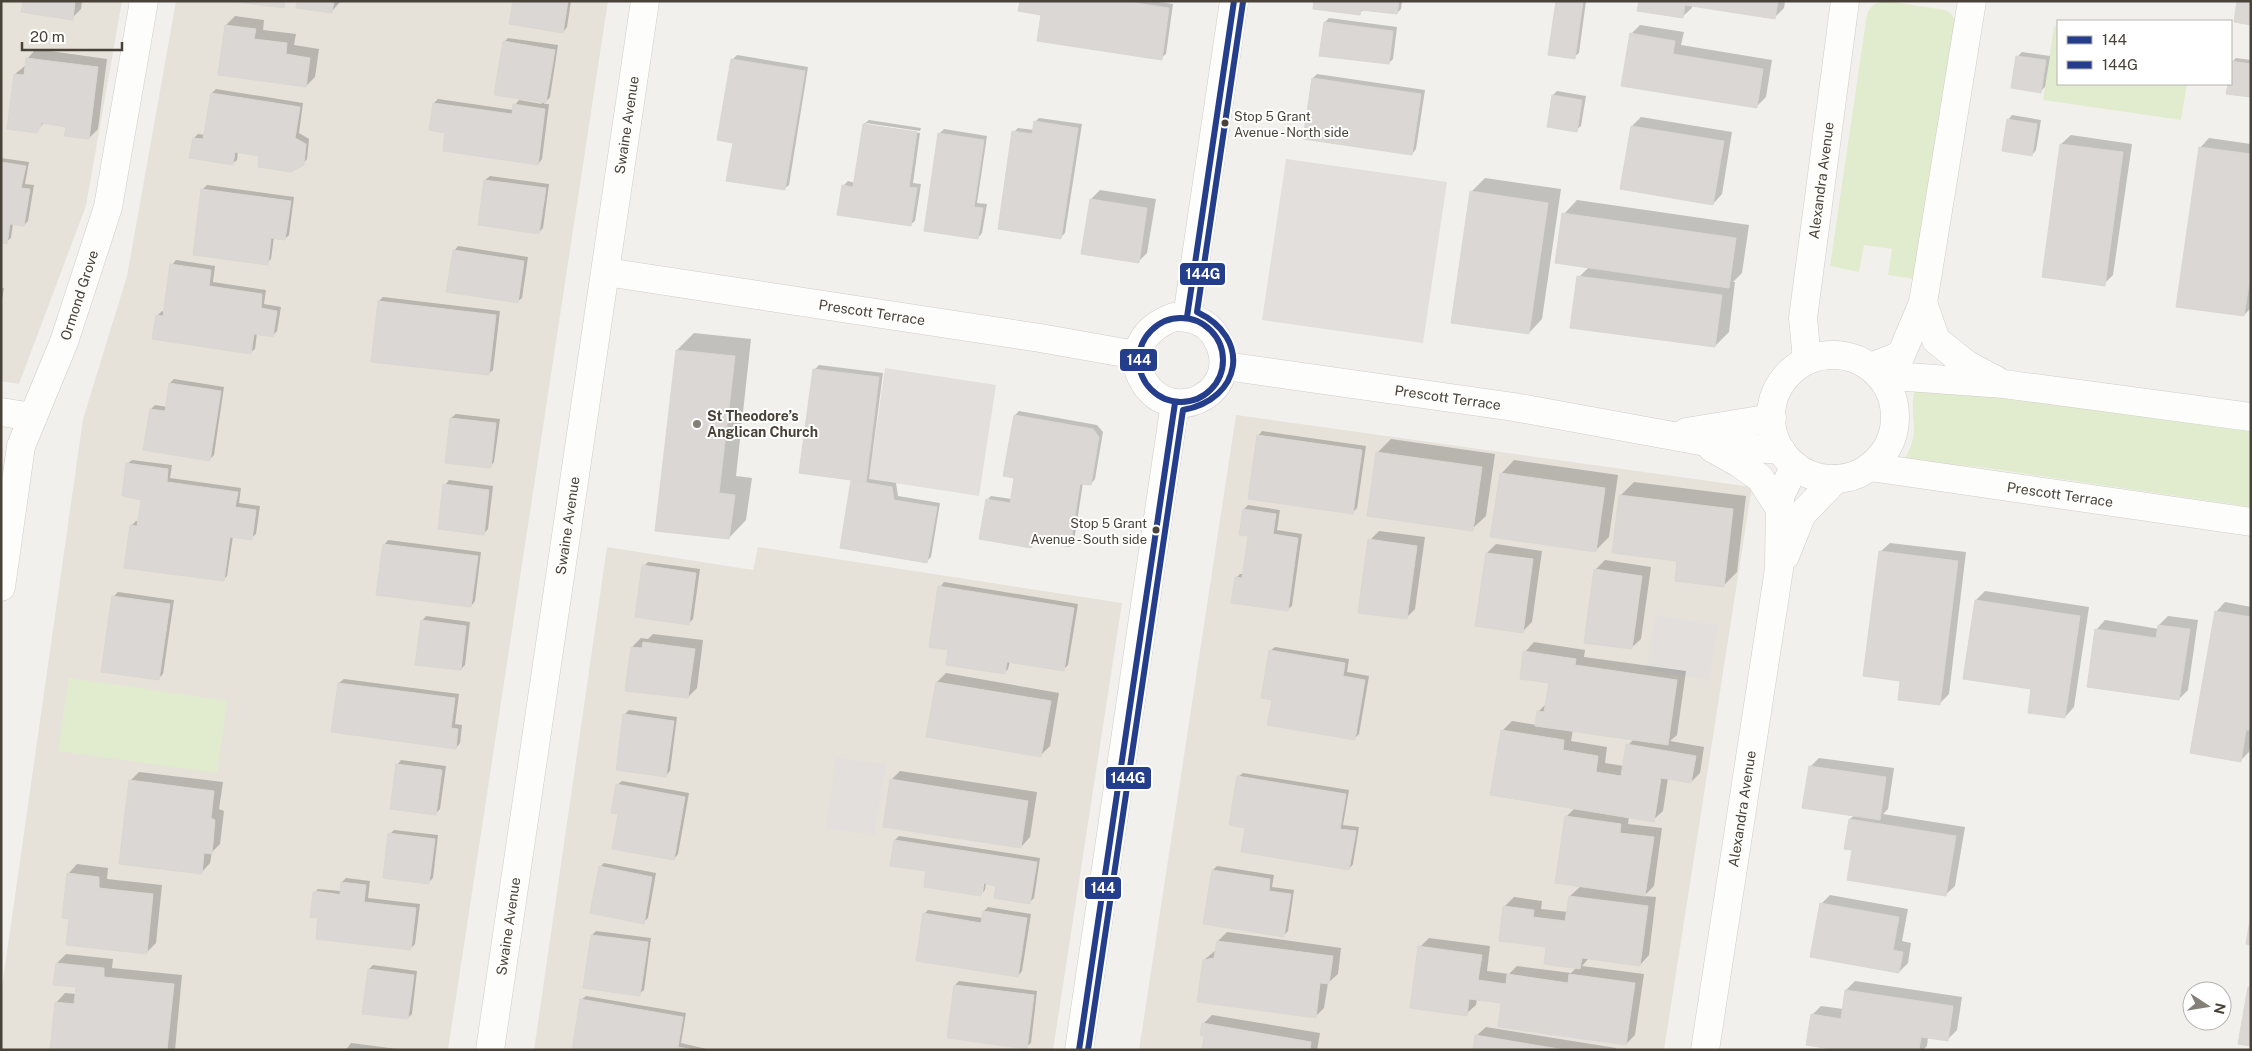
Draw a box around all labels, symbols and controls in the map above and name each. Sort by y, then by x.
scale bar [22,20,122,52]
legend [2057,20,2232,85]
text: 20 m [30,28,65,45]
text: 144 [2102,31,2127,48]
text: 144G [2102,56,2138,73]
street label: Swaine Avenue [612,75,642,175]
place label: Stop 5 Grant Avenue - North side [1234,109,1349,140]
marker: Stop 5 Grant Avenue - North side [1220,118,1230,128]
street label: Alexandra Avenue [1806,121,1837,240]
street label: Ormond Grove [57,248,101,342]
line badge: 144G [1179,262,1226,286]
text: 144G [1186,266,1221,282]
street label: Prescott Terrace [818,296,926,328]
line badge: 144 [1119,348,1158,372]
text: 144 [1127,352,1151,368]
street label: Prescott Terrace [1394,382,1502,413]
place label: St Theodore’s Anglican Church [707,408,818,440]
marker: St Theodore’s Anglican Church [691,418,703,430]
street label: Swaine Avenue [552,475,583,576]
street label: Prescott Terrace [2006,479,2114,510]
place label: Stop 5 Grant Avenue - South side [1031,516,1147,547]
marker: Stop 5 Grant Avenue - South side [1151,525,1161,535]
street label: Alexandra Avenue [1725,749,1759,868]
line badge: 144G [1105,766,1152,790]
text: 144G [1111,770,1146,786]
street label: Swaine Avenue [493,876,523,976]
line badge: 144 [1084,876,1122,900]
text: 144 [1091,880,1115,896]
north arrow [2182,981,2232,1031]
text: N [2211,1002,2229,1016]

